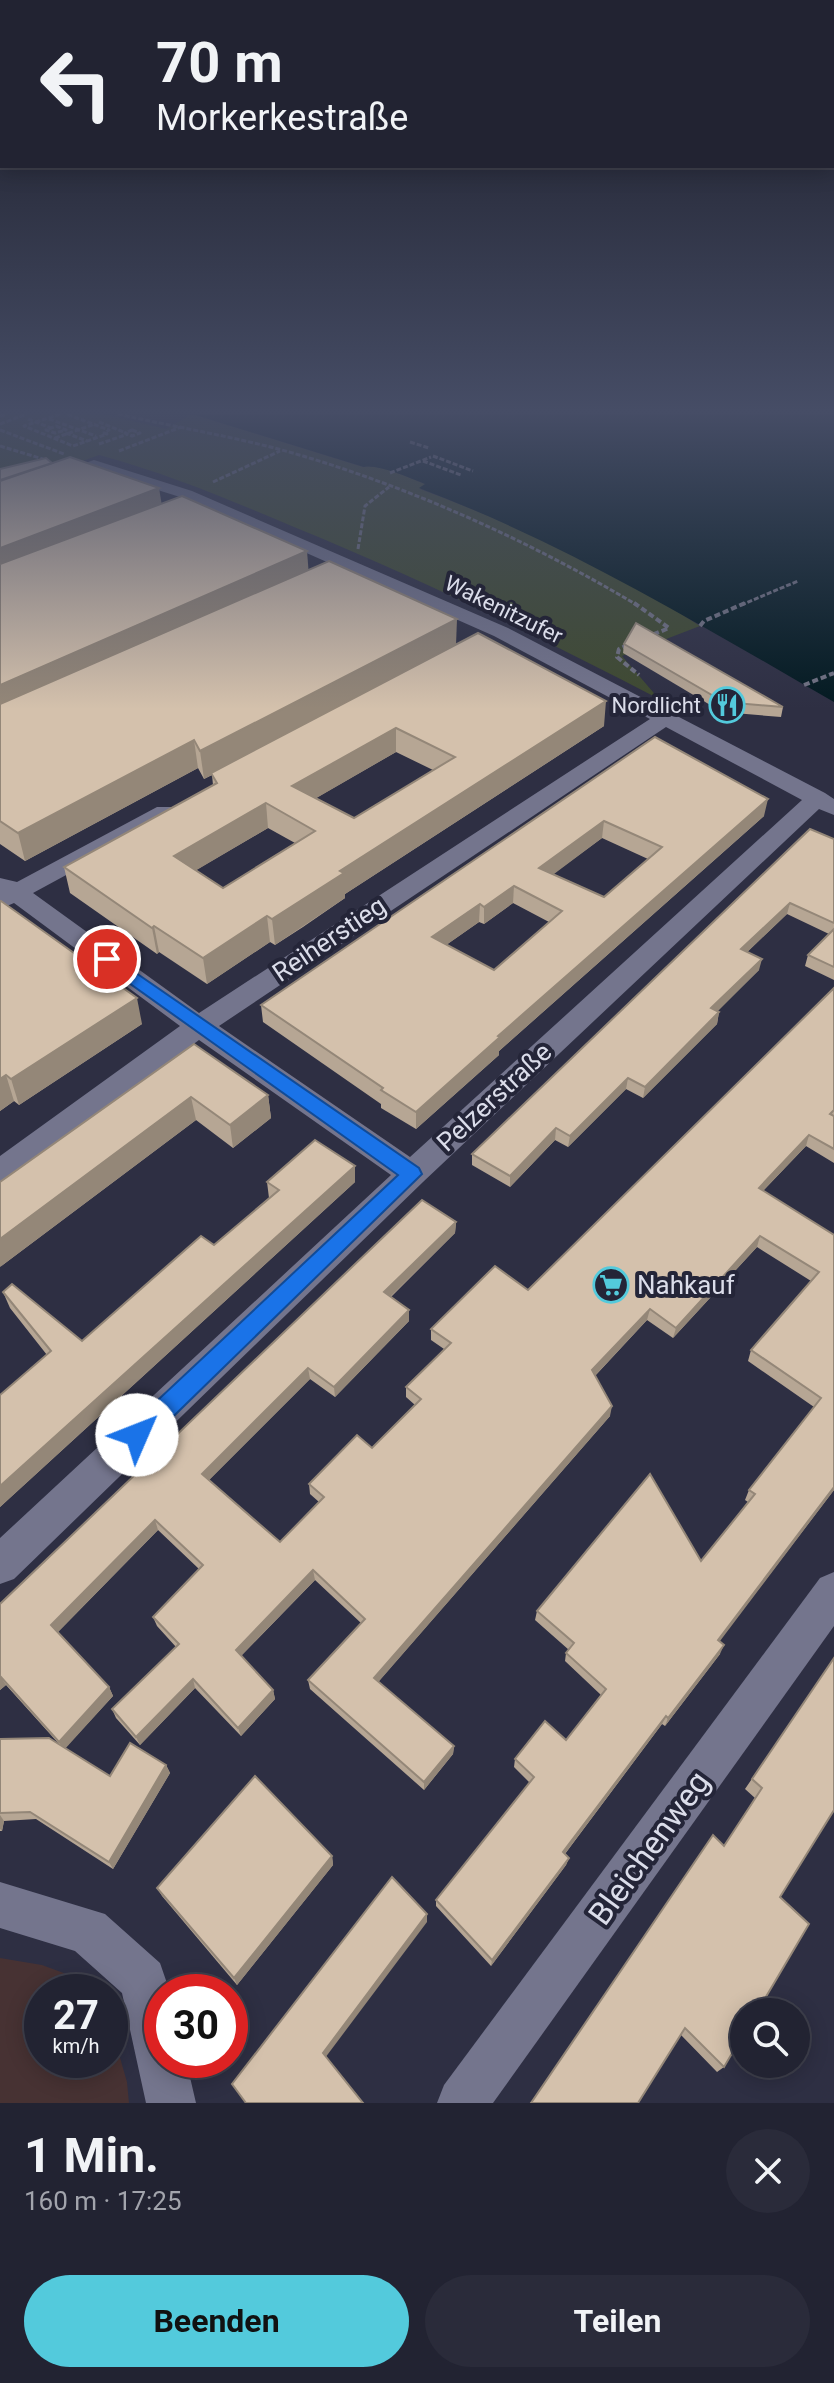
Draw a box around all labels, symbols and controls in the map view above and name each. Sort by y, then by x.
text: 70 m [156,30,283,96]
icon: left [24,32,128,136]
text: Morkerkestraße [156,97,408,139]
street label: Wakenitzufer [441,570,567,649]
restaurant icon: Nordlicht [708,686,746,724]
place label: Nordlicht [612,693,701,718]
street label: Reiherstieg [267,890,391,988]
pin [73,925,141,993]
icon: arrive [85,937,129,981]
street label: Pelzerstraße [431,1036,557,1158]
supermarket icon: Nahkauf [592,1266,630,1304]
place label: Nahkauf [637,1270,736,1300]
position arrow [95,1393,179,1477]
street label: Bleichenweg [581,1764,717,1932]
speed limit sign: 30 [144,1974,248,2078]
text: 27 [53,1992,99,2039]
map controls [730,1998,810,2078]
button: search [730,1998,810,2078]
text: km/h [53,2034,99,2058]
text: 1 Min. [24,2127,159,2184]
button: close [726,2129,810,2213]
text: 160 m · 17:25 [24,2186,182,2216]
button: Beenden [24,2275,409,2367]
button: Teilen [425,2275,810,2367]

